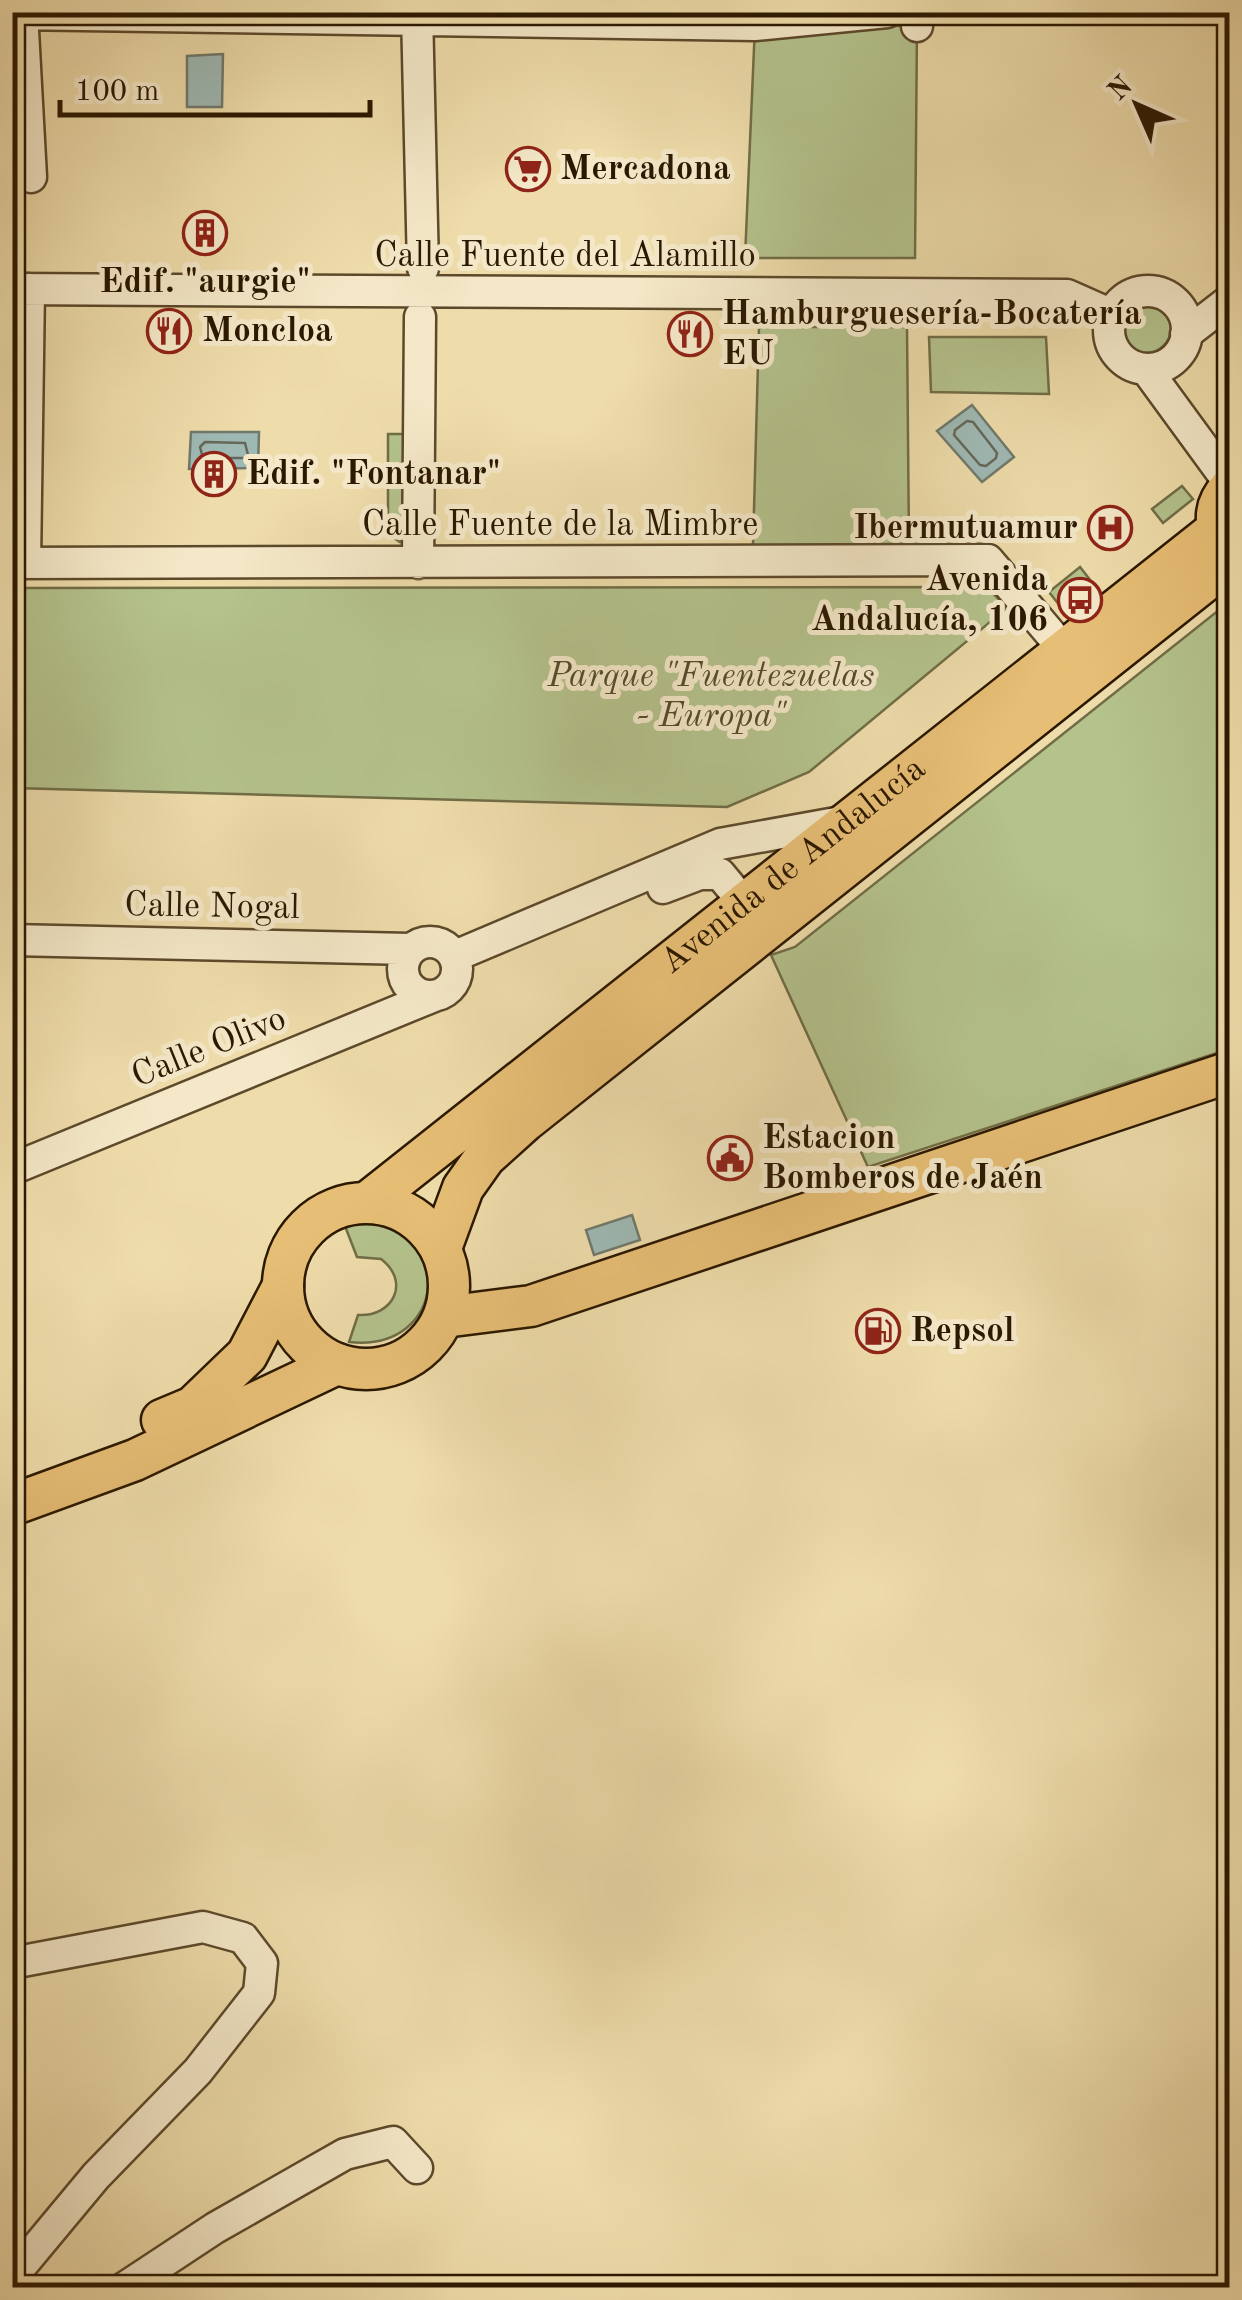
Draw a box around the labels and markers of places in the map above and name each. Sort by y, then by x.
supermarket icon: Mercadona [505,146,551,192]
place label: Mercadona [560,152,731,187]
building icon: Edif. "aurgie" [182,210,228,256]
place label: Edif. "aurgie" [99,265,311,300]
place label: Hamburguesería-Bocatería EU [722,297,1142,372]
restaurant icon: Moncloa [146,308,192,354]
restaurant icon: Hamburguesería-Bocatería EU [667,311,713,357]
place label: Moncloa [202,314,333,349]
building icon: Edif. "Fontanar" [191,451,237,497]
place label: Edif. "Fontanar" [246,457,501,492]
hospital icon: Ibermutuamur [1087,505,1133,551]
place label: Ibermutuamur [853,511,1078,546]
place label: Avenida Andalucía, 106 [810,563,1048,638]
bus stop icon: Avenida Andalucía, 106 [1057,577,1103,623]
place label: Estacion Bomberos de Jaén [762,1121,1043,1196]
public building icon: Estacion Bomberos de Jaén [707,1135,753,1181]
fuel station icon: Repsol [855,1308,901,1354]
place label: Repsol [910,1314,1015,1349]

